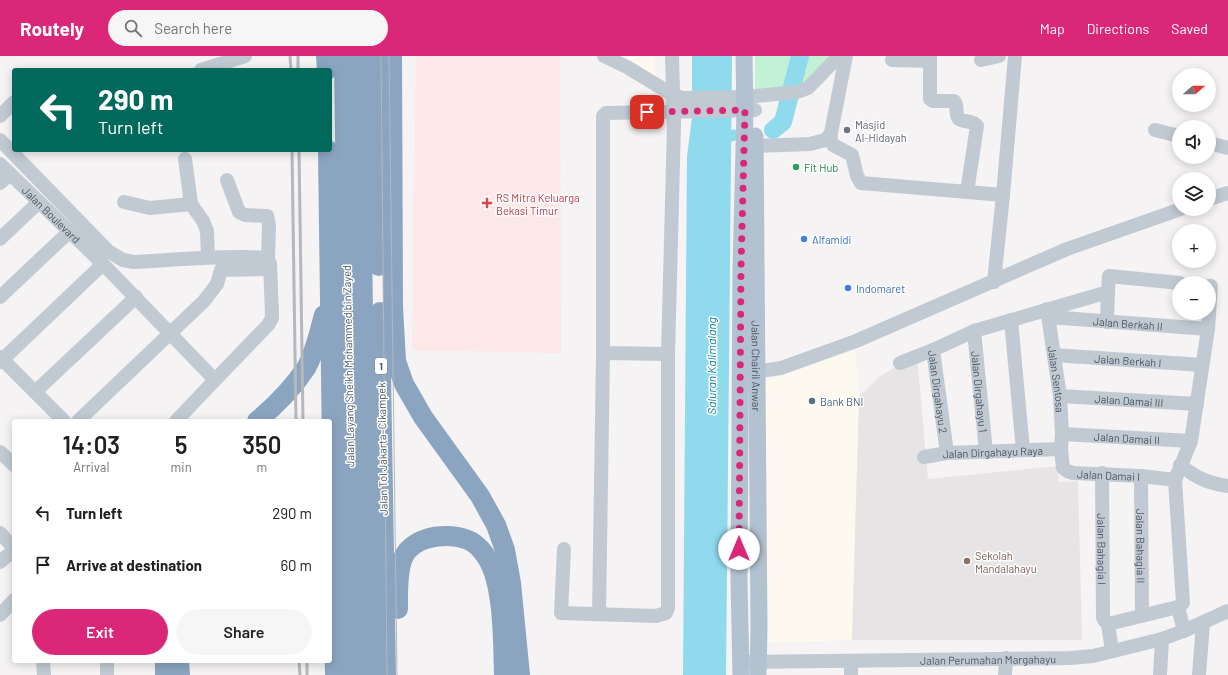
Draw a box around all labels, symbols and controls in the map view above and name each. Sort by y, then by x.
search box [108,10,388,46]
text: Routely [20,17,84,40]
icon: search [122,17,144,39]
text: Search here [154,19,232,37]
text: Map [1040,20,1065,37]
text: Directions [1087,20,1149,37]
text: Saved [1171,20,1208,37]
north arrow [1172,68,1216,112]
map controls [1172,68,1216,320]
text: 290 m [98,82,174,116]
icon: left [32,84,84,136]
pin [630,95,664,129]
icon: arrive [636,101,658,123]
text: Turn left [98,116,164,138]
place label: Masjid Al-Hidayah [855,118,907,144]
button: sound [1172,120,1216,164]
marker: Masjid Al-Hidayah [842,125,852,135]
place label: Fit Hub [804,161,838,174]
marker: Fit Hub [791,162,801,172]
button: layers [1172,172,1216,216]
street label: Jalan Boulevard [20,183,83,245]
place label: RS Mitra Keluarga Bekasi Timur [496,191,580,217]
marker: RS Mitra Keluarga Bekasi Timur [481,197,493,209]
button: + [1172,224,1216,268]
place label: Alfamidi [812,233,851,246]
marker: Alfamidi [799,234,809,244]
street label: Jalan Layang Sheikh Mohammed bin Zayed [340,265,356,467]
button: − [1172,276,1216,320]
place label: Indomaret [856,282,905,295]
marker: Indomaret [843,283,853,293]
street label: Jalan Berkah II [1092,314,1163,332]
water label: Saluran Kalimalang [704,317,718,415]
street label: Jalan Chairil Anwar [750,320,764,411]
street label: Jalan Sentosa [1046,345,1067,413]
street label: Jalan Dirgahayu 2 [927,349,951,434]
street label: Jalan Dirgahayu 1 [970,350,991,433]
street label: Jalan Berkah I [1094,351,1162,369]
road number: 1 [375,358,387,374]
street label: Jalan Tol Jakarta–Cikampek [374,382,390,516]
street label: Jalan Damai III [1094,392,1164,409]
place label: Bank BNI [820,395,863,408]
marker: Bank BNI [807,396,817,406]
street label: Jalan Damai II [1094,429,1160,446]
text: 14:03 [63,430,120,459]
text: 5 [175,430,188,459]
text: 350 [242,430,281,459]
street label: Jalan Dirgahayu Raya [941,443,1043,460]
text: Arrival [73,459,109,475]
text: min [171,459,192,475]
text: m [256,459,267,475]
street label: Jalan Damai I [1077,467,1140,482]
icon: left [32,502,54,524]
text: Turn left [66,504,122,522]
text: 290 m [272,504,312,522]
street label: Jalan Bahagia II [1135,509,1148,583]
street label: Jalan Bahagia I [1096,513,1109,585]
position arrow [718,528,760,570]
place label: Sekolah Mandalahayu [975,549,1037,575]
icon: arrive [32,554,54,576]
text: Arrive at destination [66,556,202,574]
text: 60 m [280,556,312,574]
marker: Sekolah Mandalahayu [962,556,972,566]
button: Exit [32,609,168,655]
button: Share [176,609,312,655]
street label: Jalan Perumahan Margahayu [920,652,1056,666]

